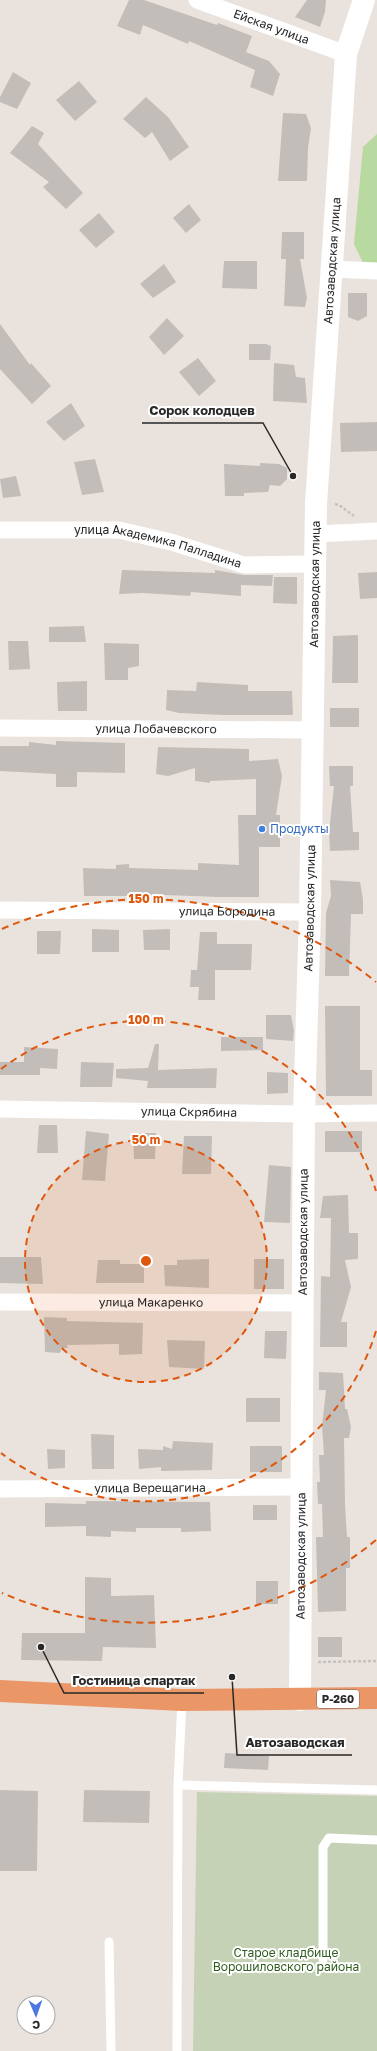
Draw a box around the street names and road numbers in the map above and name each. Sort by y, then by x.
street label: Ейская улица [231,6,312,47]
street label: Автозаводская улица [320,197,343,325]
street label: Автозаводская улица [306,520,323,648]
street label: улица Академика Палладина [74,522,244,571]
street label: улица Лобачевского [95,721,217,736]
street label: Автозаводская улица [300,844,318,972]
street label: улица Бородина [179,903,275,919]
street label: улица Скрябина [141,1103,237,1120]
street label: Автозаводская улица [295,1168,311,1296]
street label: улица Макаренко [99,1294,203,1310]
street label: улица Верещагина [94,1480,206,1495]
street label: Автозаводская улица [293,1492,308,1620]
road number: Р-260 [317,1690,359,1708]

